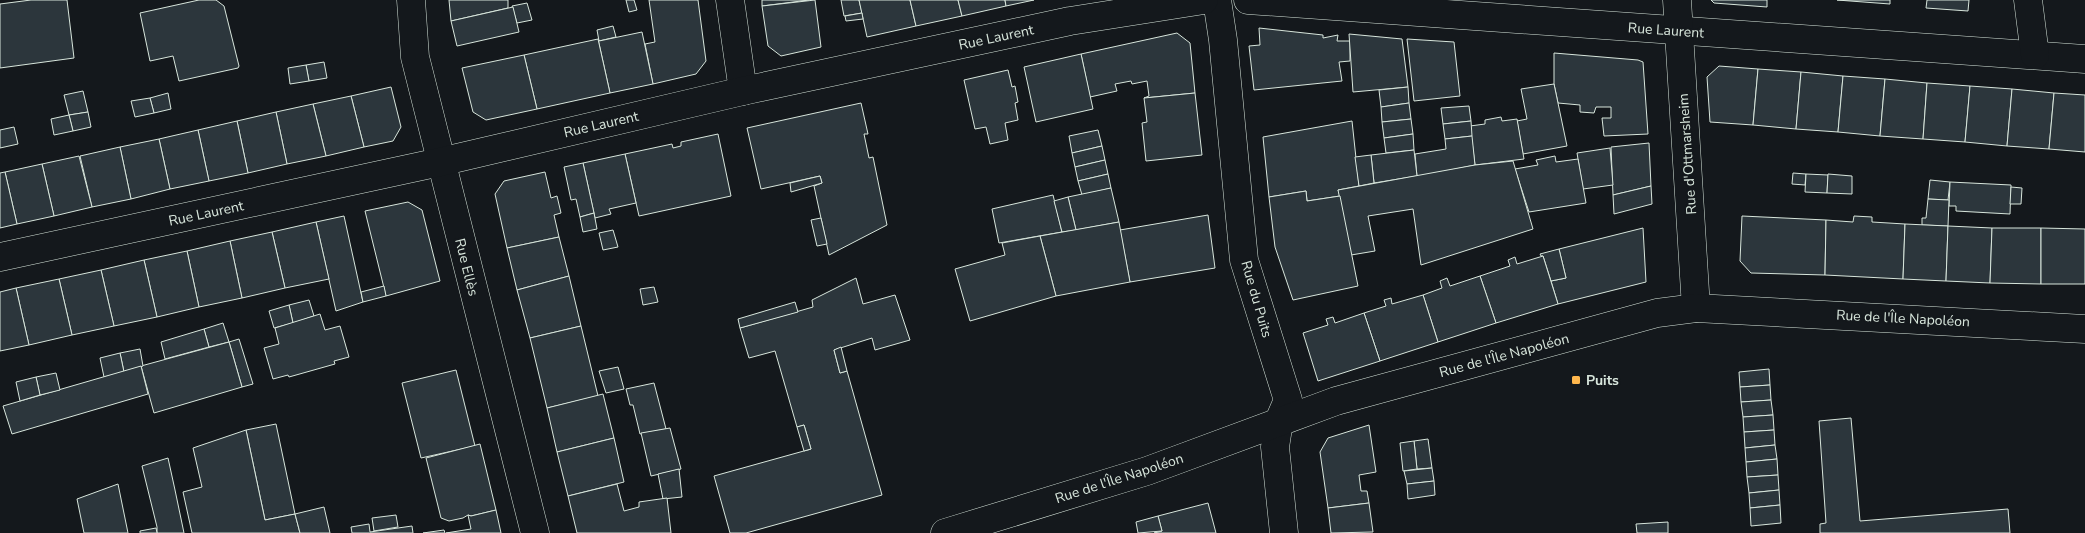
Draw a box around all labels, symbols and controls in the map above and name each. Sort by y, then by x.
street label: Rue Laurent [1627,18,1705,43]
street label: Rue Laurent [957,20,1036,55]
street label: Rue d'Ottmarsheim [1674,93,1701,215]
street label: Rue Laurent [562,107,641,142]
street label: Rue Laurent [167,196,246,231]
street label: Rue Ellès [450,236,483,298]
street label: Rue du Puits [1236,258,1277,340]
street label: Rue de l'Île Napoléon [1836,306,1970,331]
street label: Rue de l'Île Napoléon [1437,329,1571,382]
place label: Puits [1586,371,1619,390]
marker: Puits [1570,374,1582,386]
street label: Rue de l'Île Napoléon [1053,449,1186,508]

